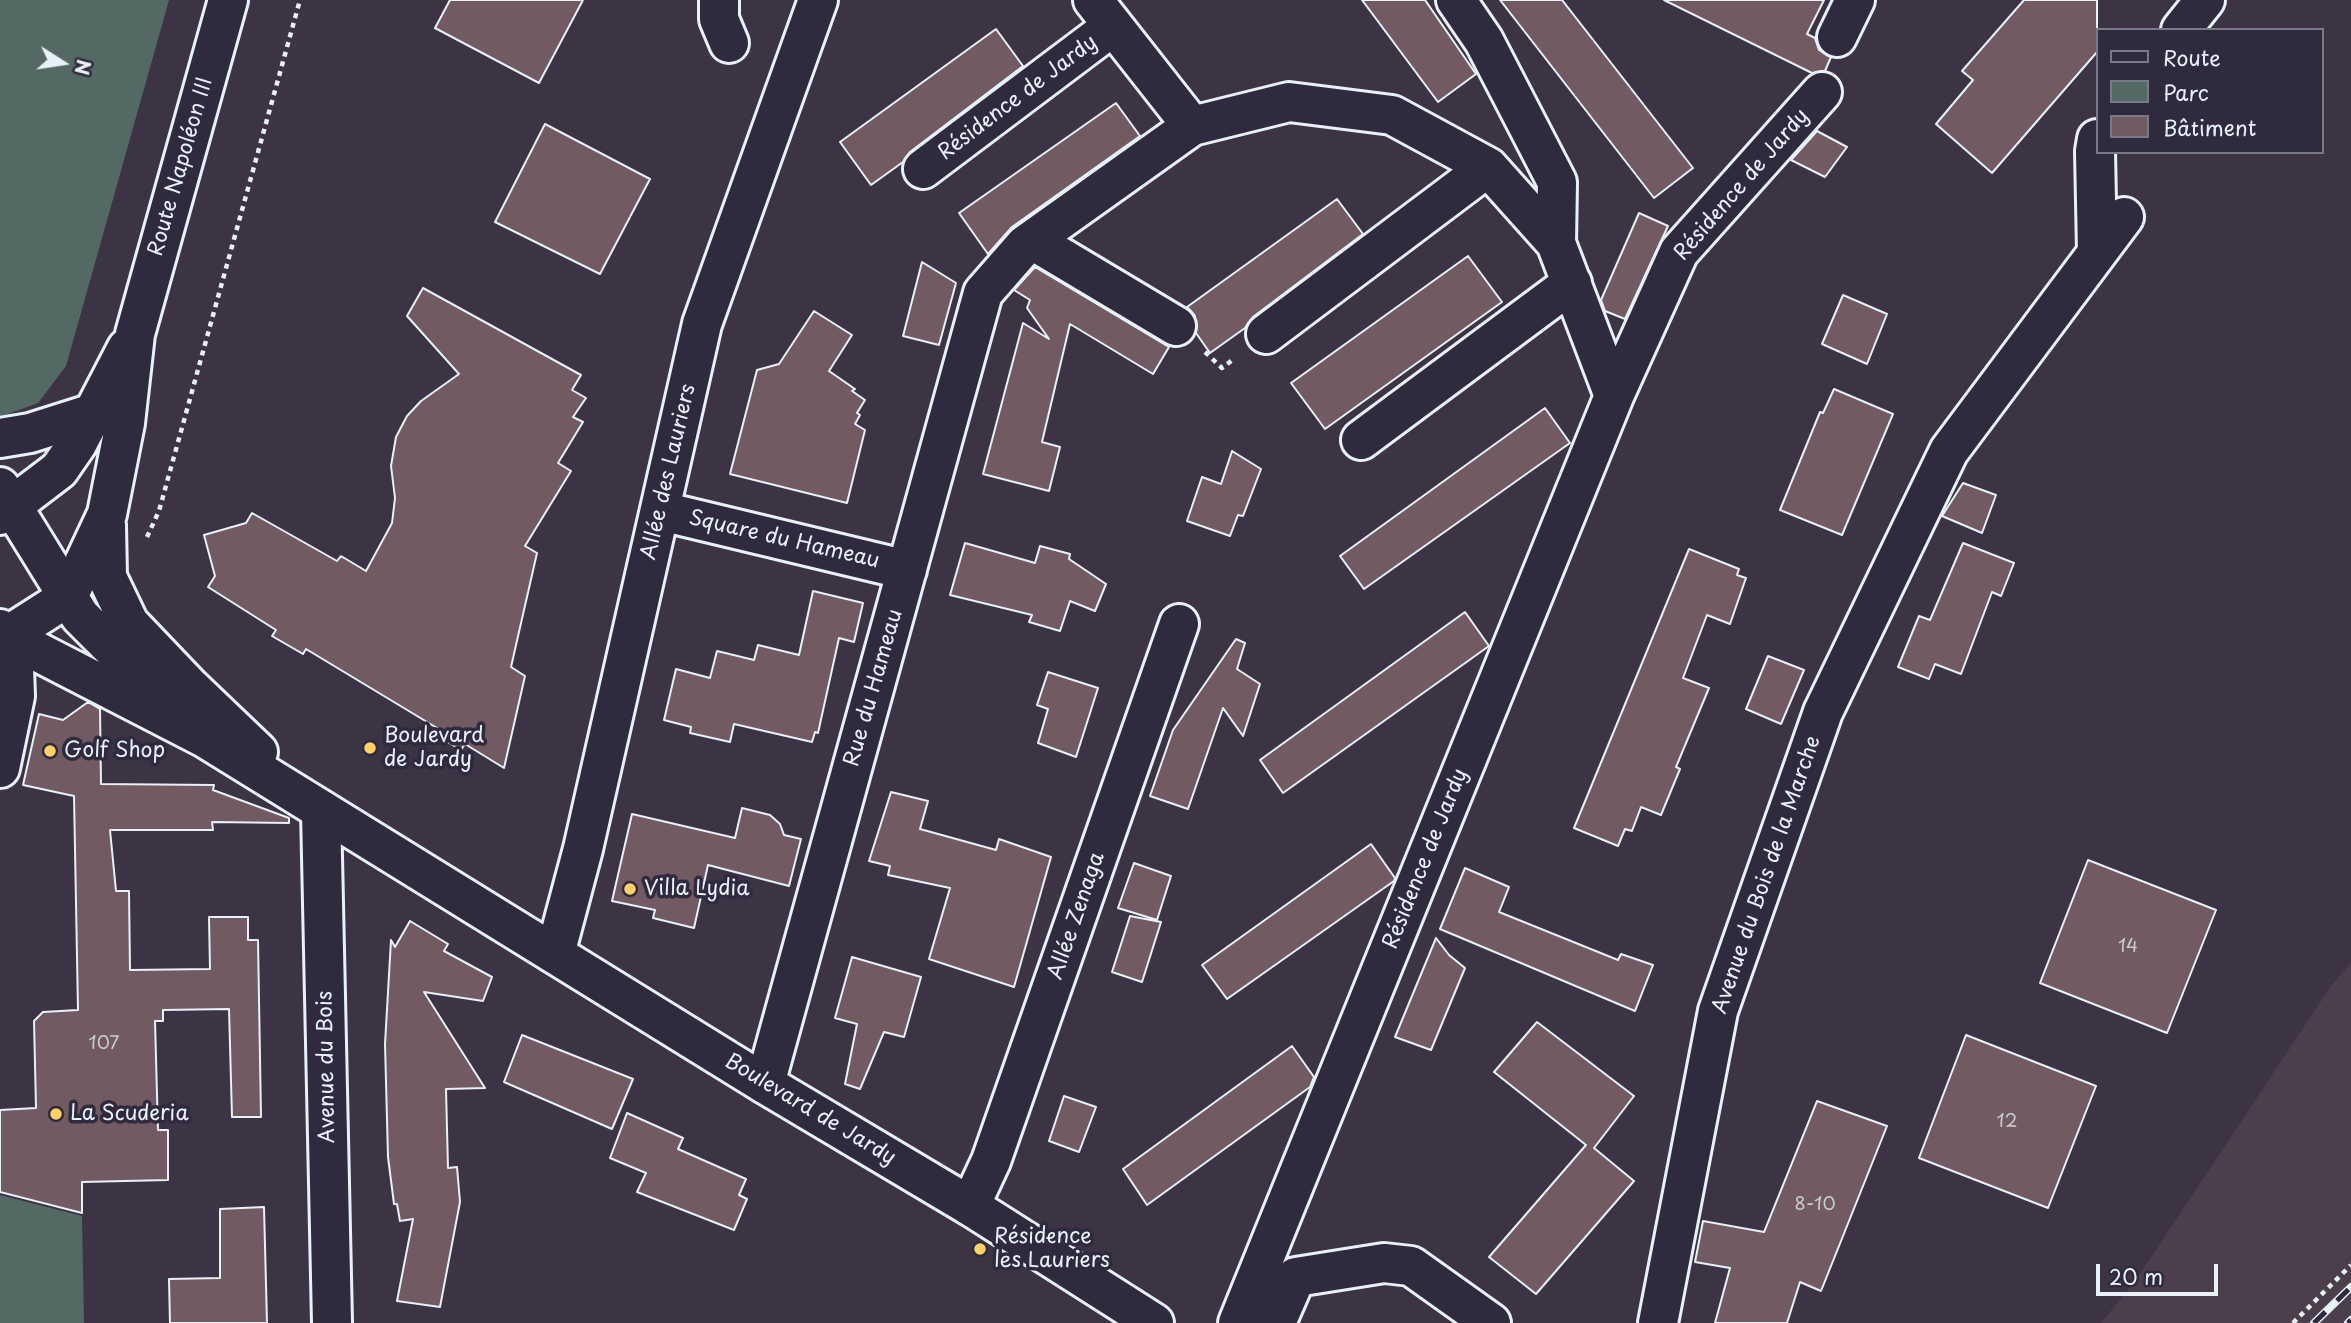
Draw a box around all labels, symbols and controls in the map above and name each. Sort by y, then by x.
north arrow [28,28,98,98]
legend [2096,28,2323,154]
street label: Résidence de Jardy [934,30,1102,166]
text: Route [2163,41,2221,73]
text: N [68,57,99,78]
street label: Route Napoléon III [143,75,219,259]
text: Parc [2163,76,2209,108]
street label: Résidence de Jardy [1669,104,1815,266]
text: Bâtiment [2163,111,2256,143]
street label: Allée des Lauriers [637,382,701,562]
street label: Square du Hameau [686,506,882,574]
street label: Rue du Hameau [840,606,908,770]
place label: Boulevard de Jardy [384,723,484,773]
street label: Avenue du Bois de la Marche [1708,733,1826,1017]
place label: Golf Shop [64,738,165,764]
marker: Boulevard de Jardy [362,740,378,756]
marker: Golf Shop [42,743,58,759]
street label: Résidence de Jardy [1378,765,1474,953]
street label: Allée Zenaga [1043,849,1111,983]
place label: Villa Lydia [644,876,749,902]
marker: Villa Lydia [622,881,638,897]
house number: 14 [2118,936,2138,958]
street label: Avenue du Bois [313,991,341,1143]
house number: 107 [89,1033,119,1055]
street label: Boulevard de Jardy [720,1049,900,1171]
place label: La Scuderia [70,1101,189,1127]
marker: La Scuderia [48,1106,64,1122]
house number: 12 [1997,1111,2017,1133]
house number: 8-10 [1794,1194,1836,1216]
place label: Résidence les Lauriers [994,1224,1110,1274]
marker: Résidence les Lauriers [972,1241,988,1257]
scale bar [2099,1250,2222,1294]
text: 20 m [2109,1260,2163,1292]

